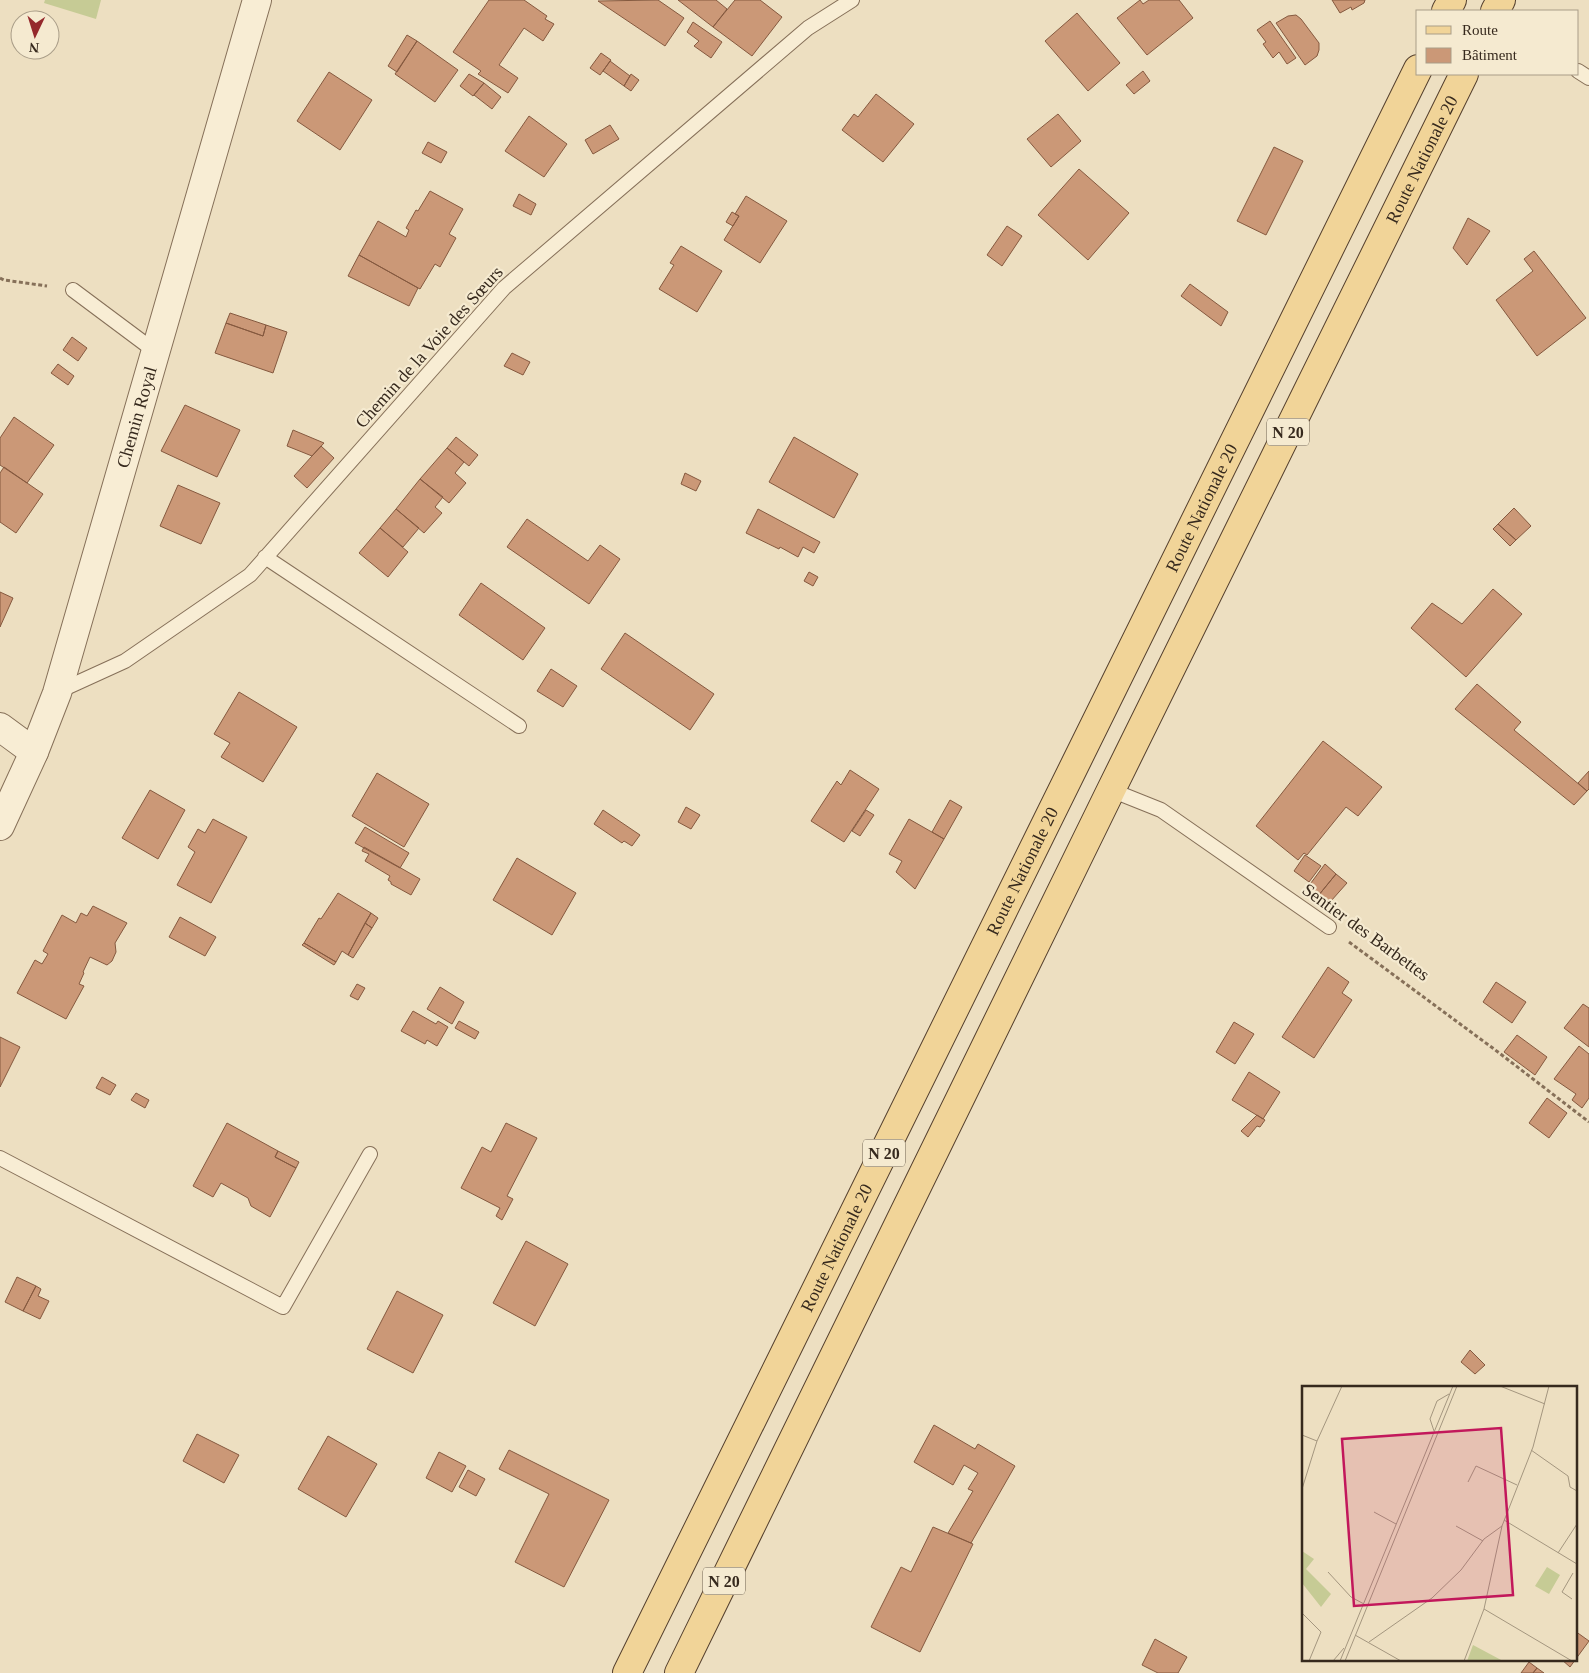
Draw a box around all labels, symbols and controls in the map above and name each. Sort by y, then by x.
north arrow [10,10,60,60]
legend [1416,10,1579,75]
text: Route [1462,22,1498,38]
text: N [29,40,40,55]
text: Bâtiment [1462,47,1518,63]
street label: Route Nationale 20 [1382,92,1462,227]
street label: Chemin de la Voie des Sœurs [351,262,507,432]
street label: Chemin Royal [113,364,161,470]
road number: N 20 [1267,418,1309,446]
street label: Route Nationale 20 [1162,441,1241,575]
street label: Route Nationale 20 [982,804,1062,938]
street label: Sentier des Barbettes [1299,879,1433,985]
road number: N 20 [863,1140,905,1166]
street label: Route Nationale 20 [797,1181,877,1315]
inset map [1302,1386,1576,1660]
road number: N 20 [703,1568,745,1594]

